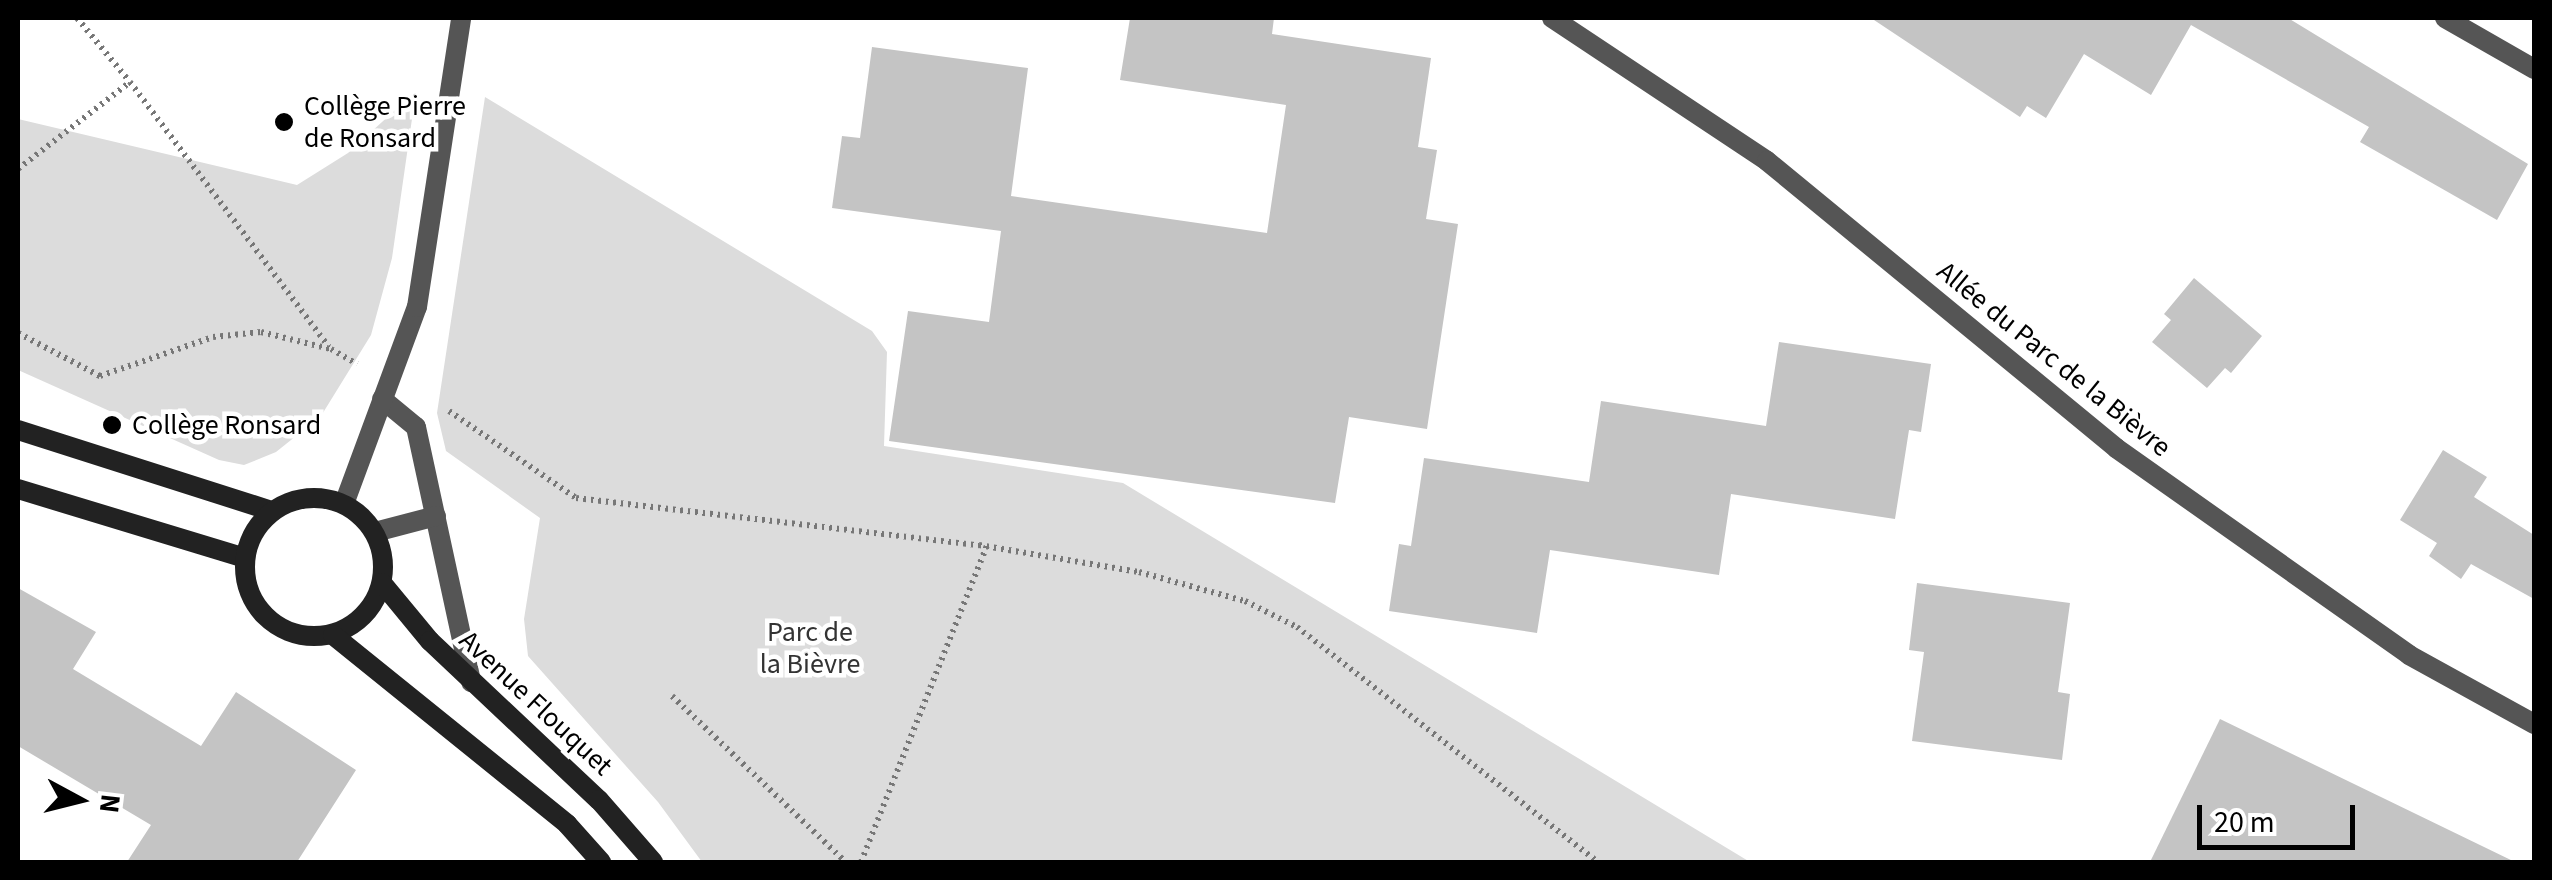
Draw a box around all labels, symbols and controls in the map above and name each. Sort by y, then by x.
place label: Collège Pierre de Ronsard [304,89,466,155]
marker: Collège Pierre de Ronsard [273,111,295,133]
street label: Allée du Parc de la Bièvre [1930,254,2178,464]
place label: Collège Ronsard [132,408,321,442]
marker: Collège Ronsard [101,414,123,436]
park label: Parc de la Bièvre [760,615,860,681]
street label: Avenue Flouquet [452,623,620,783]
north arrow [30,750,130,850]
scale bar [2202,785,2360,847]
text: N [89,792,131,815]
text: 20 m [2214,801,2275,844]

